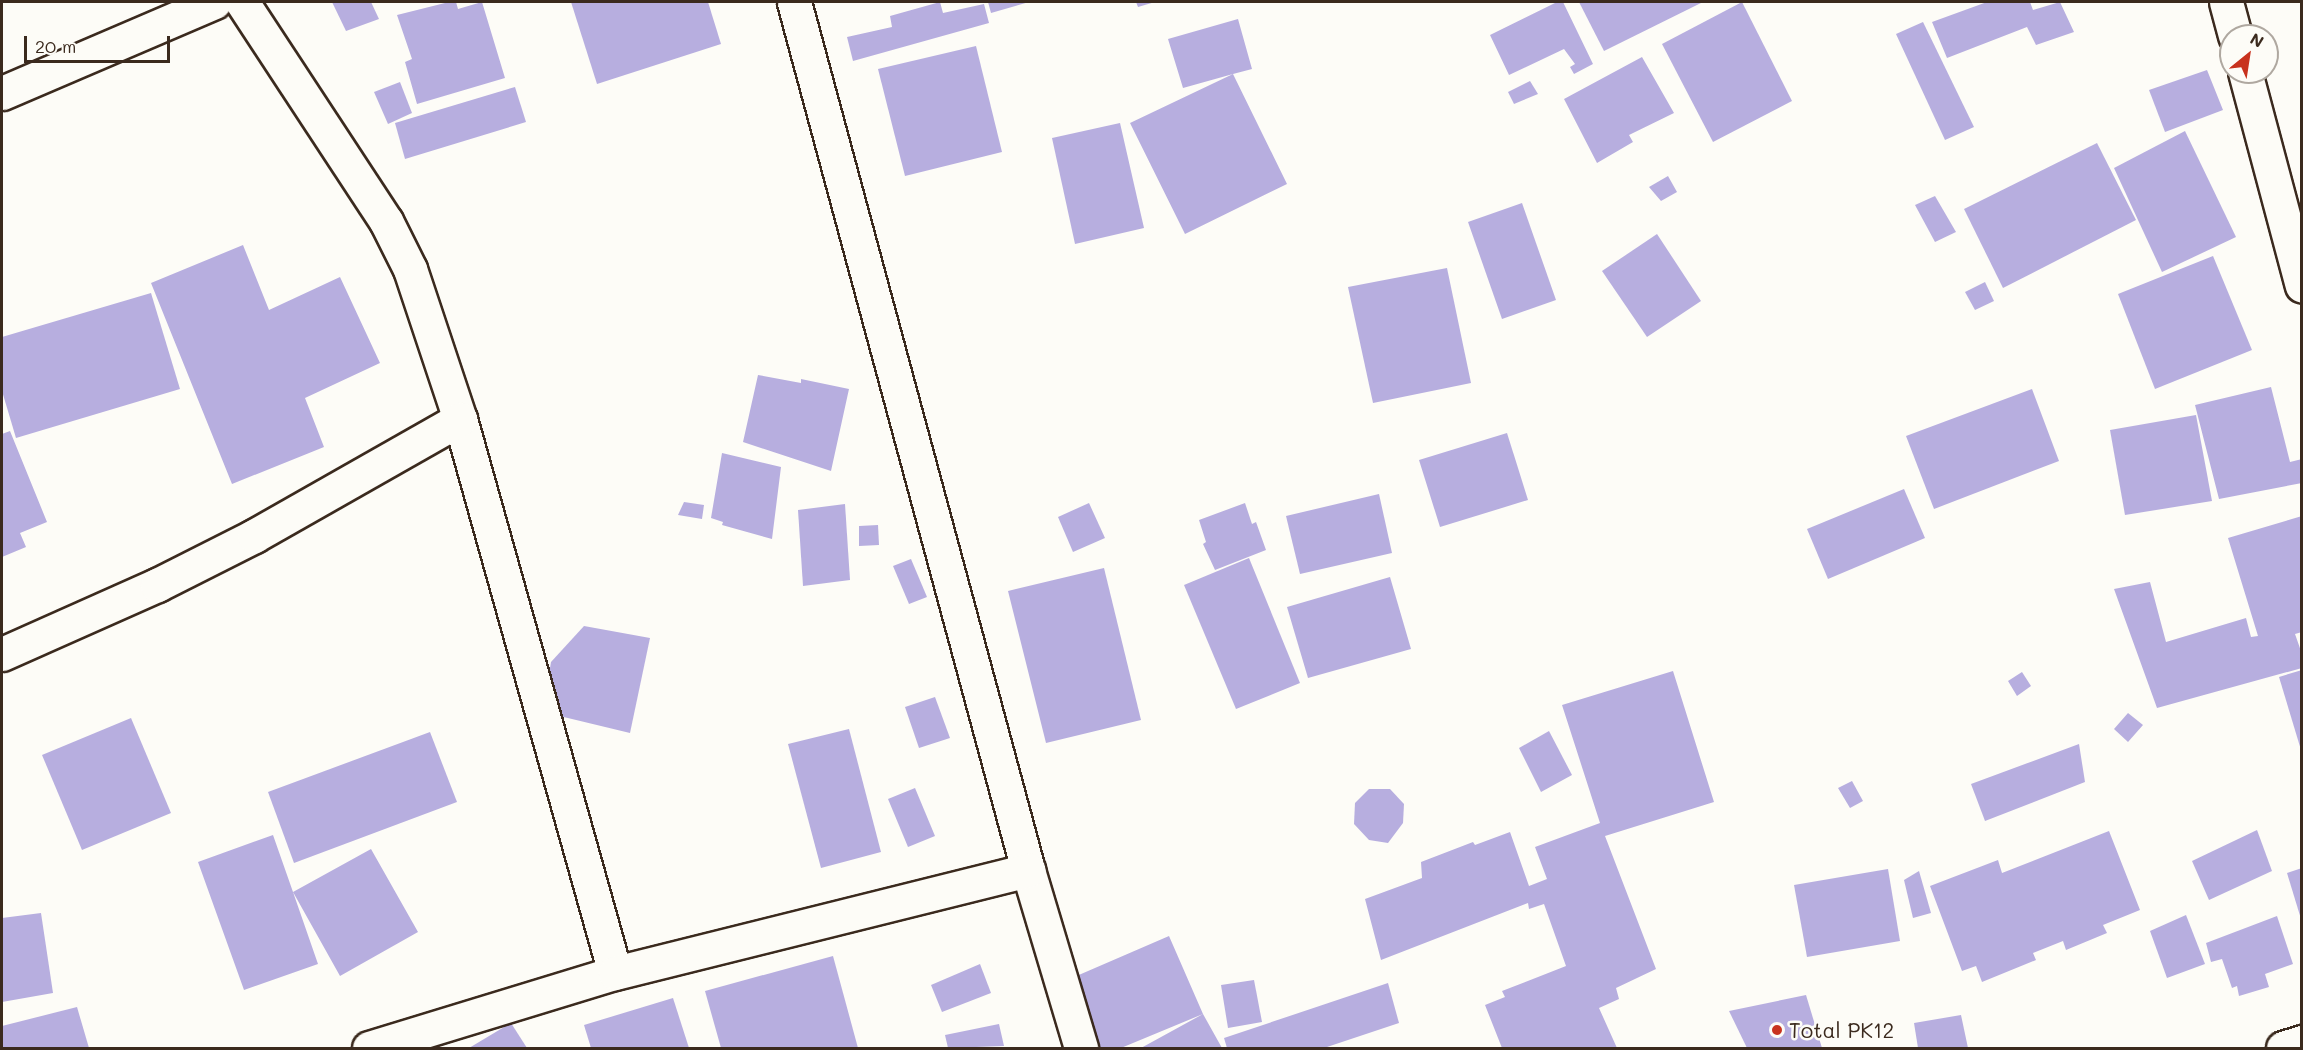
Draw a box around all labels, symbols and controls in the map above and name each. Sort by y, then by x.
scale bar [27,24,172,62]
north arrow [2219,24,2279,84]
text: N [2247,28,2268,52]
text: 20 m [35,34,76,58]
place label: Total PK12 [1789,1017,1894,1043]
marker: Total PK12 [1770,1023,1784,1037]

